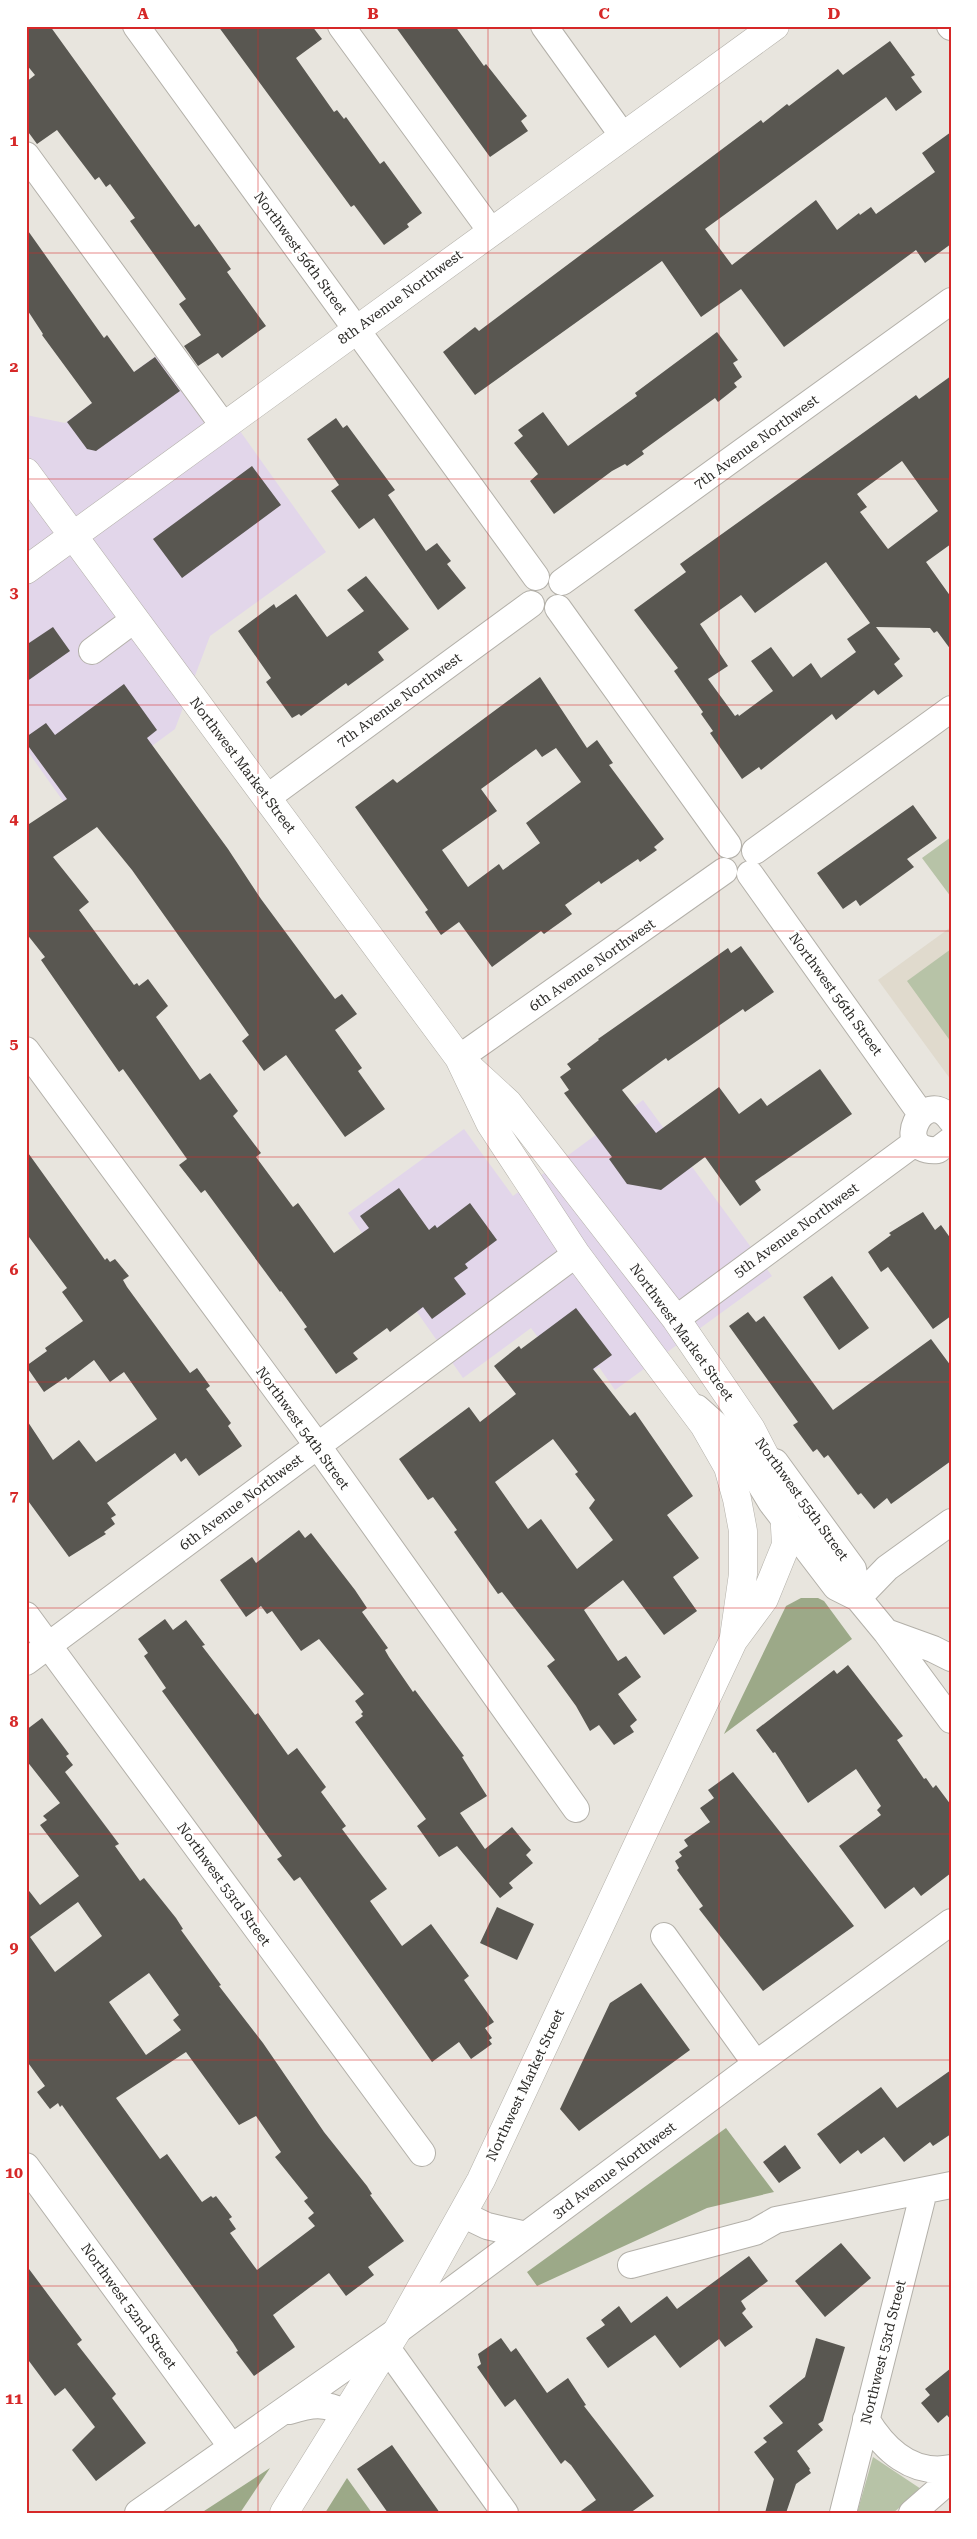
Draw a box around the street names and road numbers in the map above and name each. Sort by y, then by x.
street label: Northwest 56th Street [251,189,351,317]
street label: 8th Avenue Northwest [335,246,465,348]
street label: 7th Avenue Northwest [691,391,821,493]
street label: 7th Avenue Northwest [334,649,464,751]
street label: Northwest Market Street [187,694,299,836]
street label: 6th Avenue Northwest [526,915,658,1015]
street label: Northwest 56th Street [786,930,886,1058]
street label: 5th Avenue Northwest [731,1179,861,1281]
street label: Northwest Market Street [627,1260,737,1404]
street label: Northwest 54th Street [253,1364,353,1492]
street label: Northwest 55th Street [752,1435,852,1563]
street label: 6th Avenue Northwest [176,1450,306,1554]
street label: Northwest 53rd Street [174,1819,274,1949]
street label: Northwest Market Street [483,2007,567,2163]
street label: 3rd Avenue Northwest [549,2118,679,2222]
street label: Northwest 52nd Street [78,2240,180,2372]
street label: Northwest 53rd Street [857,2278,909,2426]

